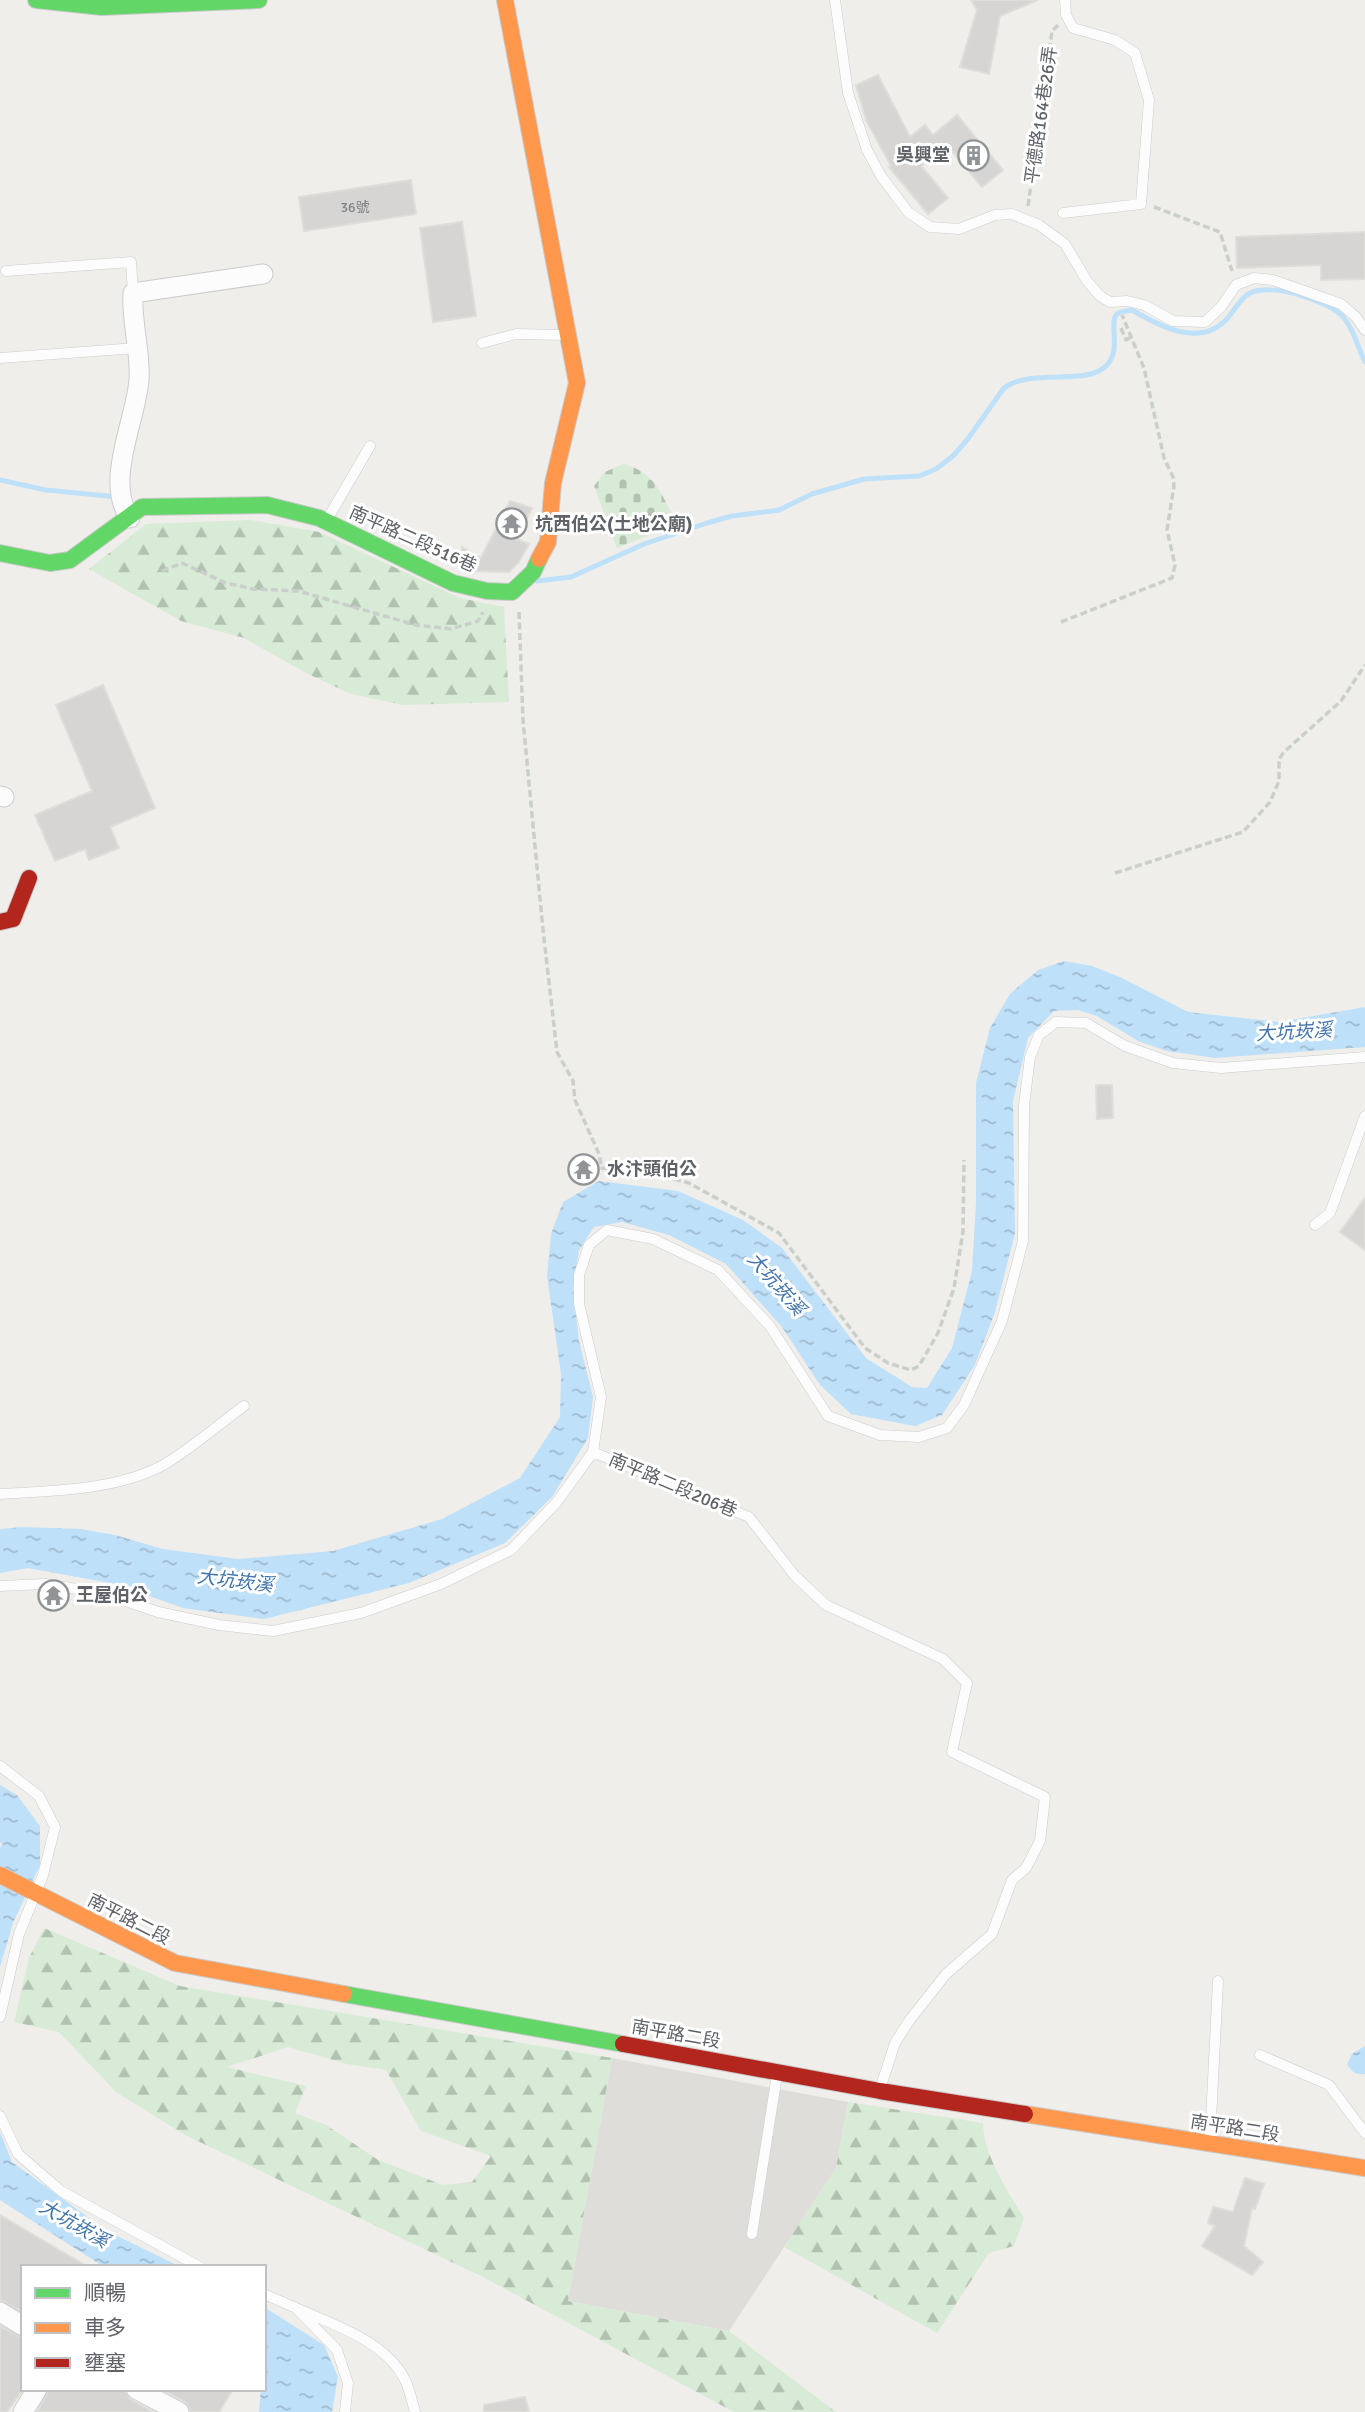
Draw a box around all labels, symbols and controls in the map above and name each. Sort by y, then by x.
street label: 平德路164巷26弄 [1020,45,1062,185]
building icon: 吳興堂 [956,138,990,172]
place label: 吳興堂 [896,144,950,166]
house number: 36號 [340,199,370,216]
street label: 南平路二段516巷 [346,501,480,577]
temple icon: 坑西伯公(土地公廟) [495,507,529,541]
place label: 坑西伯公(土地公廟) [535,513,693,535]
water label: 大坑崁溪 [1255,1018,1336,1046]
temple icon: 水汴頭伯公 [567,1152,601,1186]
place label: 水汴頭伯公 [607,1158,697,1180]
water label: 大坑崁溪 [742,1247,812,1323]
street label: 南平路二段206巷 [606,1448,740,1522]
water label: 大坑崁溪 [196,1564,277,1598]
temple icon: 王屋伯公 [36,1578,70,1612]
place label: 王屋伯公 [76,1584,148,1606]
street label: 南平路二段 [84,1889,174,1949]
street label: 南平路二段 [630,2015,722,2053]
street label: 南平路二段 [1189,2110,1281,2146]
water label: 大坑崁溪 [35,2195,116,2255]
legend [21,2265,266,2391]
text: 順暢 [84,2280,126,2306]
text: 車多 [84,2315,126,2341]
text: 壅塞 [84,2350,126,2376]

